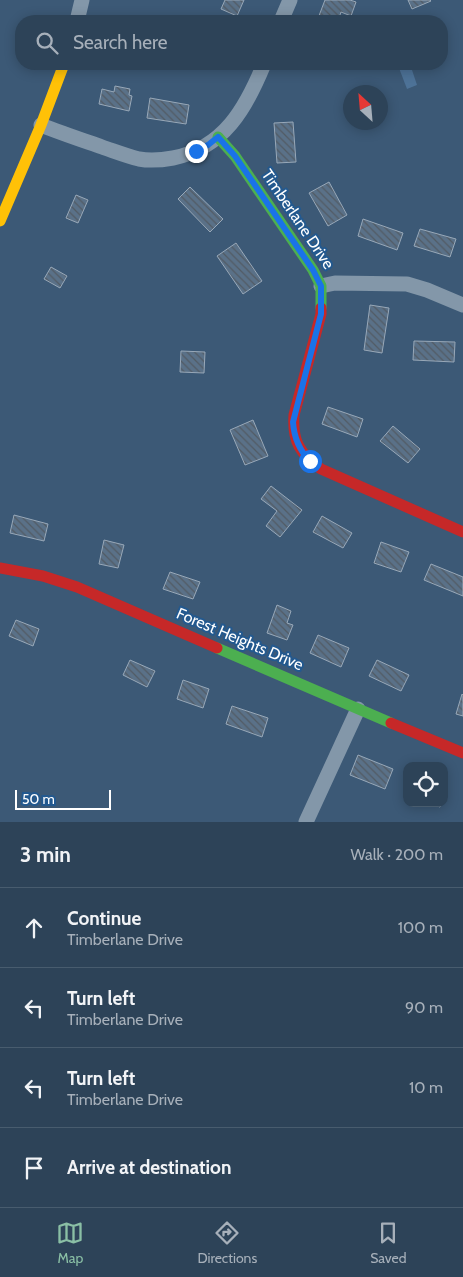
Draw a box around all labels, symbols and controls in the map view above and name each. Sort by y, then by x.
search box [15,15,448,70]
icon: search [33,29,61,57]
text: Search here [73,31,167,54]
north arrow [343,85,388,130]
route end [185,140,208,163]
street label: Timberlane Drive [258,166,338,272]
route start [299,450,322,473]
street label: Forest Heights Drive [174,604,306,674]
map controls [403,762,448,807]
button: locate [403,762,448,807]
scale bar [15,787,111,810]
text: 50 m [22,790,55,808]
text: 3 min [20,842,71,867]
text: Walk · 200 m [351,845,443,864]
text: Continue [67,907,141,930]
icon: ahead [20,914,48,942]
text: 100 m [398,918,443,937]
text: Timberlane Drive [67,930,183,949]
text: Turn left [67,987,135,1010]
icon: left [20,994,48,1022]
text: 90 m [405,998,443,1017]
text: Timberlane Drive [67,1010,183,1029]
text: Turn left [67,1067,135,1090]
icon: left [20,1074,48,1102]
text: 10 m [409,1078,443,1097]
text: Timberlane Drive [67,1090,183,1109]
icon: arrive [20,1154,48,1182]
text: Arrive at destination [67,1156,231,1179]
tab: Map [56,1219,84,1267]
tab: Directions [197,1219,257,1267]
tab: Saved [370,1219,407,1267]

